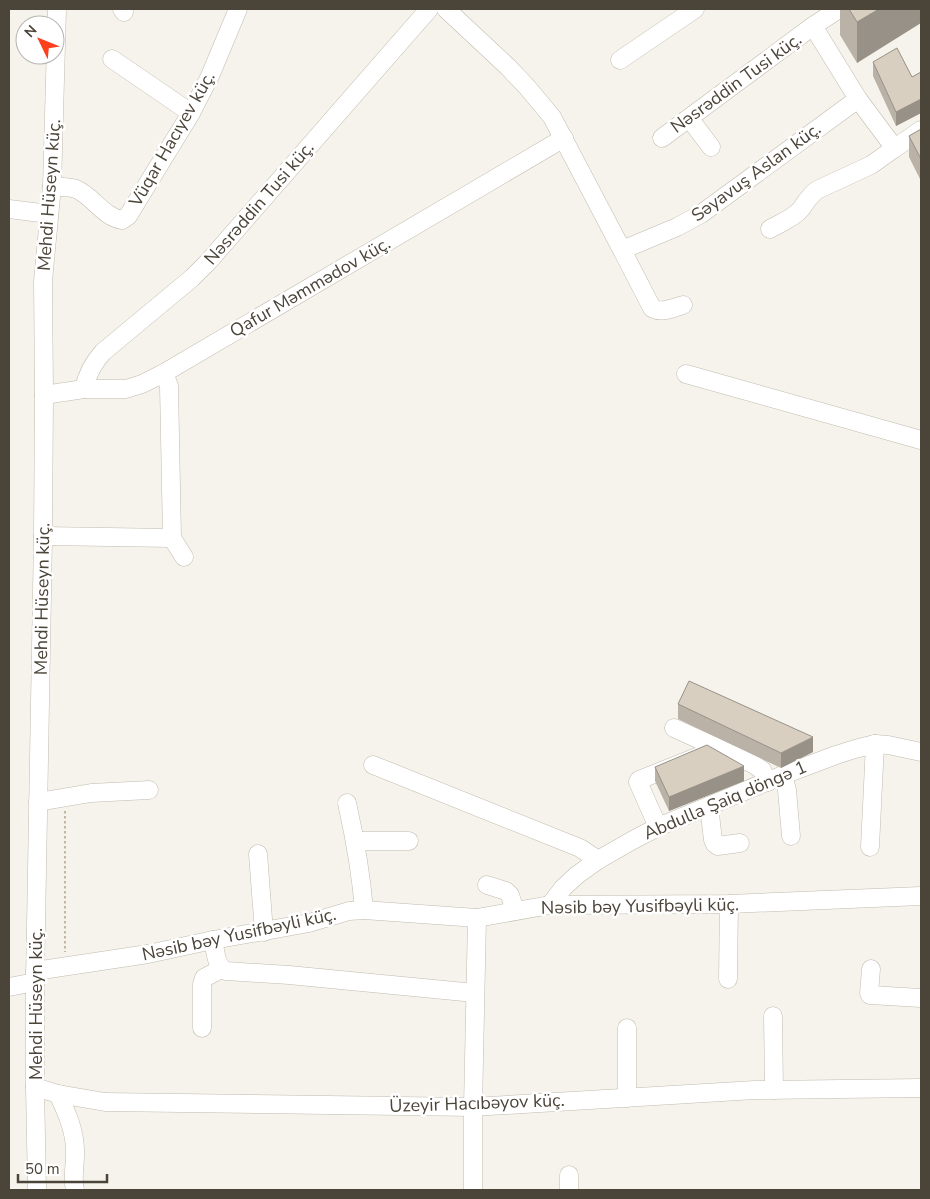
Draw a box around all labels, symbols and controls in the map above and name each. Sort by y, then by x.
north arrow [15,15,65,65]
text: N [20,21,41,42]
street label: Nəsrəddin Tusi küç. [666,27,806,139]
street label: Vüqar Hacıyev küç. [123,67,221,212]
street label: Səyavuş Aslan küç. [686,117,826,227]
street label: Mehdi Hüseyn küç. [32,118,66,272]
street label: Nəsrəddin Tusi küç. [199,136,319,270]
street label: Qafur Məmmədov küç. [225,231,395,343]
street label: Mehdi Hüseyn küç. [29,523,55,675]
street label: Abdulla Şaiq döngə 1 [640,755,810,845]
street label: Nəsib bəy Yusifbəyli küç. [541,892,739,920]
street label: Nəsib bəy Yusifbəyli küç. [140,902,338,966]
street label: Mehdi Hüseyn küç. [24,928,48,1080]
street label: Üzeyir Hacıbəyov küç. [389,1088,565,1118]
scale bar [18,1152,106,1184]
text: 50 m [25,1159,60,1179]

